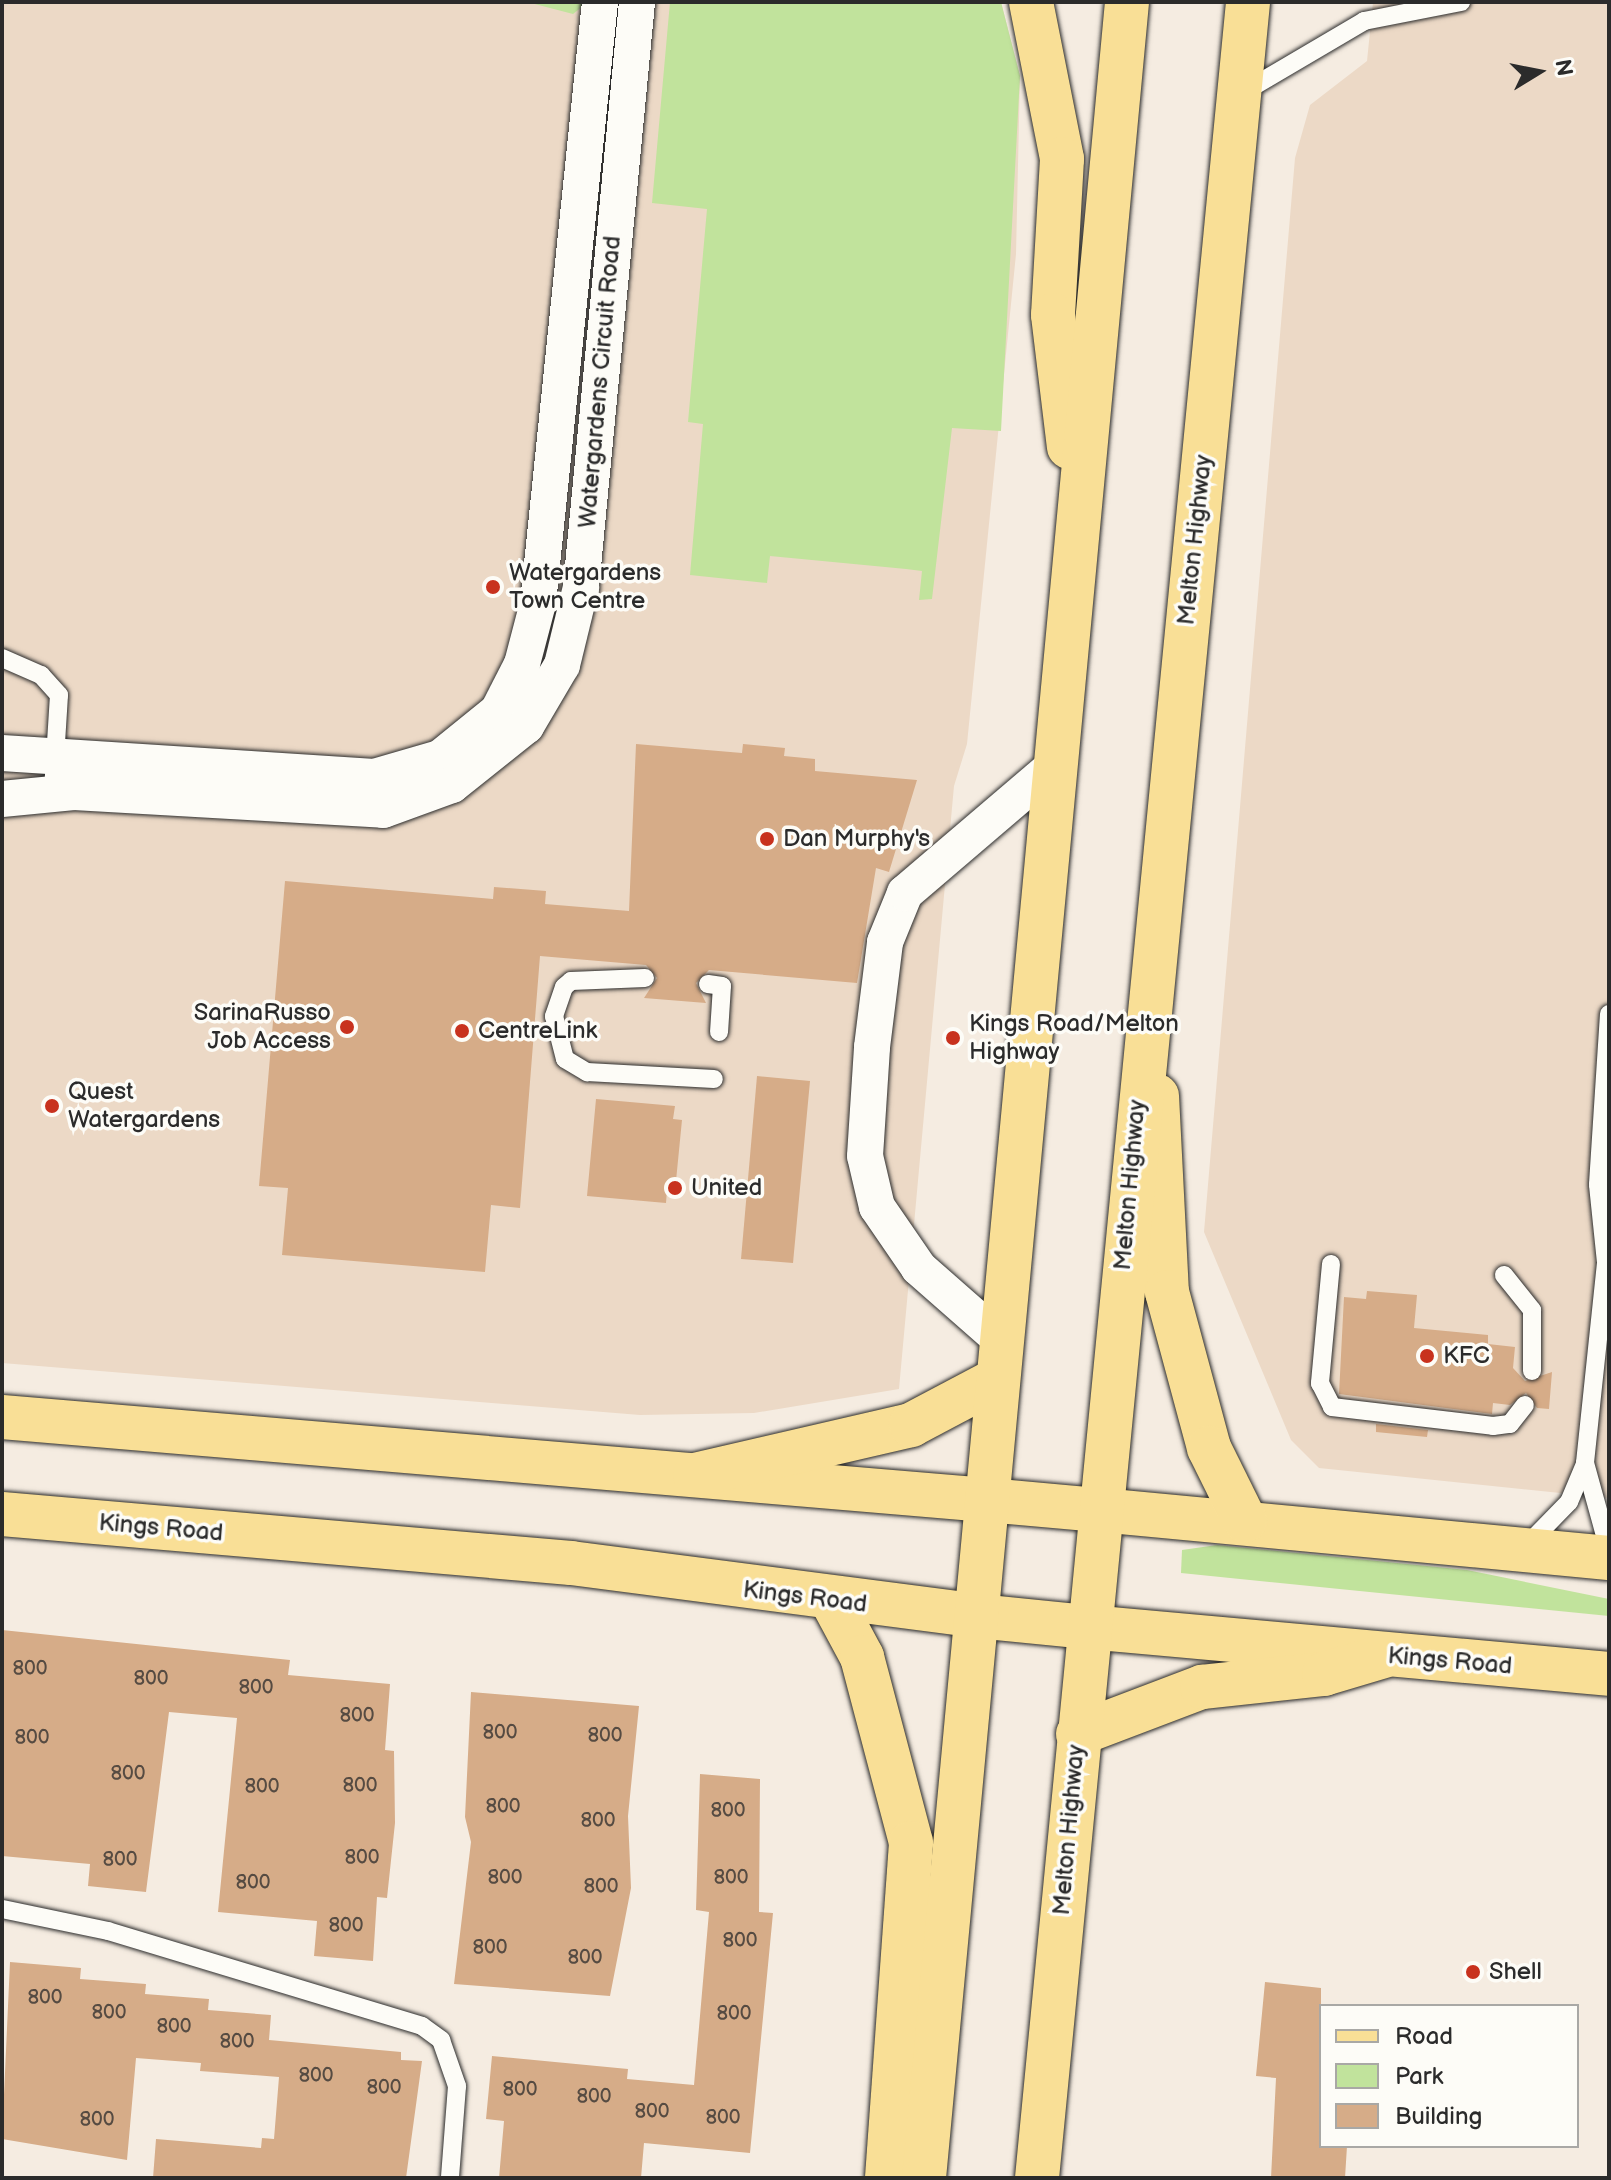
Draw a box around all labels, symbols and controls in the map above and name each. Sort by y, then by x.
north arrow [1499,32,1579,112]
text: N [1548,57,1578,78]
street label: Watergardens Circuit Road [573,235,627,529]
street label: Melton Highway [1172,453,1218,627]
place label: Watergardens Town Centre [509,559,661,615]
marker: Watergardens Town Centre [484,578,502,596]
place label: Dan Murphy's [783,825,930,853]
marker: Dan Murphy's [758,830,776,848]
place label: SarinaRusso Job Access [194,999,331,1055]
place label: Kings Road/Melton Highway [969,1010,1179,1066]
place label: CentreLink [478,1017,597,1045]
marker: SarinaRusso Job Access [338,1018,356,1036]
marker: CentreLink [453,1022,471,1040]
marker: Kings Road/Melton Highway [944,1029,962,1047]
place label: Quest Watergardens [68,1078,220,1134]
marker: Quest Watergardens [43,1097,61,1115]
street label: Melton Highway [1108,1099,1152,1271]
place label: United [691,1174,762,1202]
marker: United [666,1179,684,1197]
place label: KFC [1443,1342,1490,1370]
marker: KFC [1418,1347,1436,1365]
street label: Kings Road [98,1508,224,1548]
street label: Kings Road [741,1575,869,1619]
street label: Kings Road [1387,1641,1513,1681]
house number: 800 [12,1657,48,1681]
house number: 800 [133,1667,169,1691]
house number: 800 [238,1676,274,1700]
house number: 800 [339,1704,375,1728]
house number: 800 [482,1721,518,1745]
house number: 800 [587,1724,623,1748]
house number: 800 [14,1726,50,1750]
street label: Melton Highway [1047,1744,1091,1916]
house number: 800 [110,1762,146,1786]
house number: 800 [342,1774,378,1798]
house number: 800 [244,1775,280,1799]
house number: 800 [485,1795,521,1819]
house number: 800 [710,1799,746,1823]
house number: 800 [580,1809,616,1833]
house number: 800 [344,1846,380,1870]
house number: 800 [102,1848,138,1872]
house number: 800 [487,1866,523,1890]
house number: 800 [713,1866,749,1890]
house number: 800 [235,1871,271,1895]
house number: 800 [583,1875,619,1899]
house number: 800 [328,1914,364,1938]
house number: 800 [722,1929,758,1953]
house number: 800 [472,1936,508,1960]
house number: 800 [567,1946,603,1970]
place label: Shell [1489,1958,1542,1986]
marker: Shell [1464,1963,1482,1981]
house number: 800 [27,1986,63,2010]
house number: 800 [91,2001,127,2025]
house number: 800 [716,2002,752,2026]
legend [1319,2004,1579,2148]
house number: 800 [156,2015,192,2039]
text: Road [1395,2022,1453,2051]
house number: 800 [219,2030,255,2054]
text: Park [1395,2062,1443,2091]
house number: 800 [298,2064,334,2088]
house number: 800 [366,2076,402,2100]
house number: 800 [502,2078,538,2102]
house number: 800 [576,2085,612,2109]
house number: 800 [634,2100,670,2124]
text: Building [1395,2102,1482,2131]
house number: 800 [705,2106,741,2130]
house number: 800 [79,2108,115,2132]

